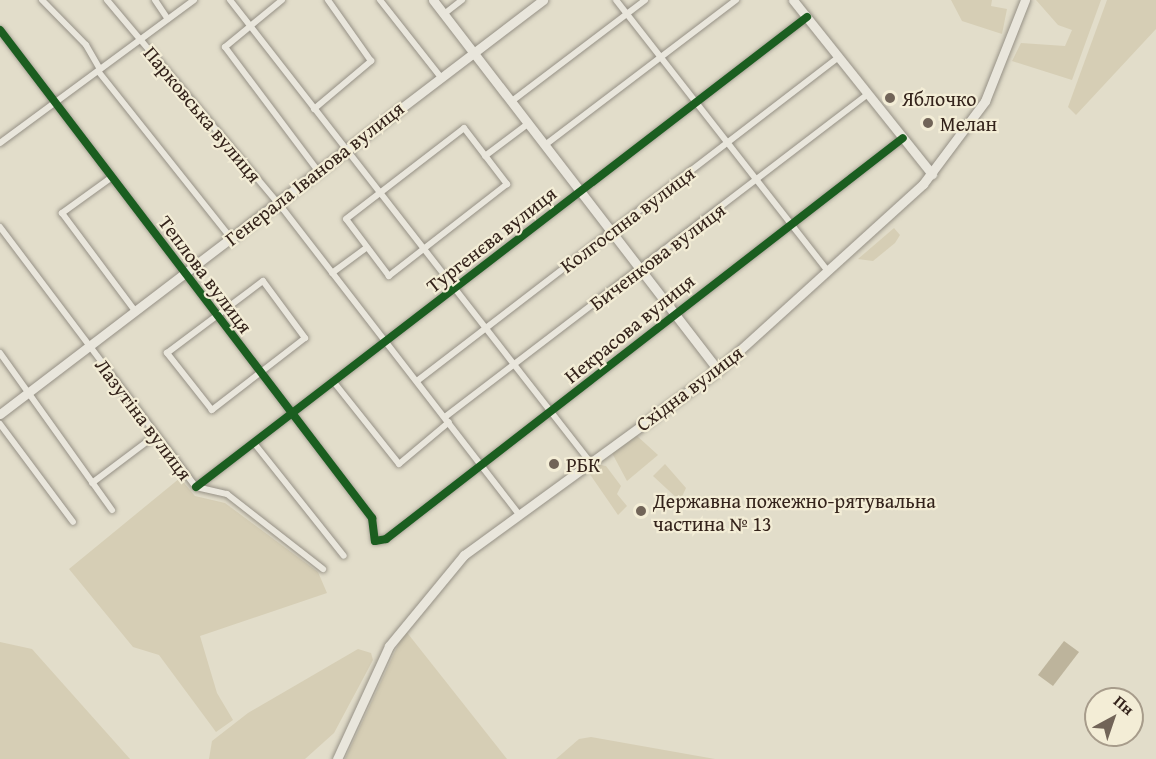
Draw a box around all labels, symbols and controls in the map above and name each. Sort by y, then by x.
street label: Парковська вулиця [139,41,267,187]
place label: Яблочко [902,86,977,110]
marker: Яблочко [883,91,897,105]
street label: Генерала Іванова вулиця [220,96,408,250]
place label: Мелан [940,111,997,135]
marker: Мелан [921,116,935,130]
street label: Колгоспна вулиця [555,161,699,277]
street label: Тургенєва вулиця [421,181,561,297]
street label: Биченкова вулиця [584,197,730,315]
street label: Теплова вулиця [154,210,258,338]
street label: Некрасова вулиця [559,268,699,388]
street label: Східна вулиця [631,340,747,436]
street label: Лазутіна вулиця [90,353,198,485]
place label: РБК [566,452,600,476]
marker: РБК [547,457,561,471]
place label: Державна пожежно-рятувальна частина № 13 [653,488,936,535]
marker: Державна пожежно-рятувальна частина № 13 [634,504,648,518]
north arrow [1084,687,1144,747]
text: Пн [1109,689,1140,721]

